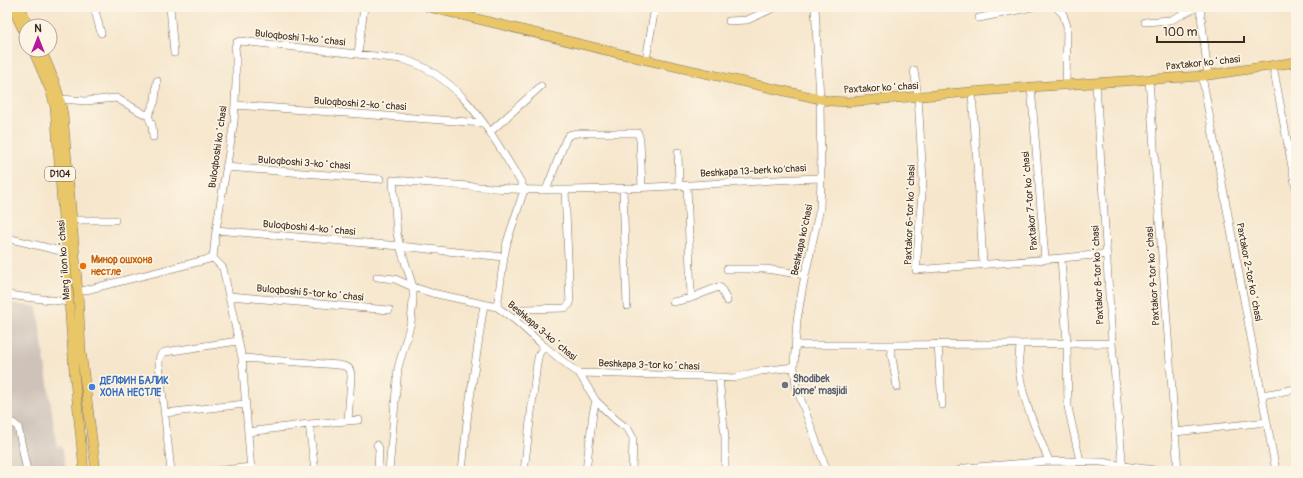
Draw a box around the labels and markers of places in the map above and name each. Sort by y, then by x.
place label: Минор ошхона нестле [91,254,153,278]
marker: Минор ошхона нестле [78,261,88,271]
place label: Shodibek jome' masjidi [792,373,847,397]
place label: ДЕЛФИН БАЛИК ХОНА НЕСТЛЕ [99,375,169,399]
marker: Shodibek jome' masjidi [780,380,790,390]
marker: ДЕЛФИН БАЛИК ХОНА НЕСТЛЕ [87,382,97,392]

